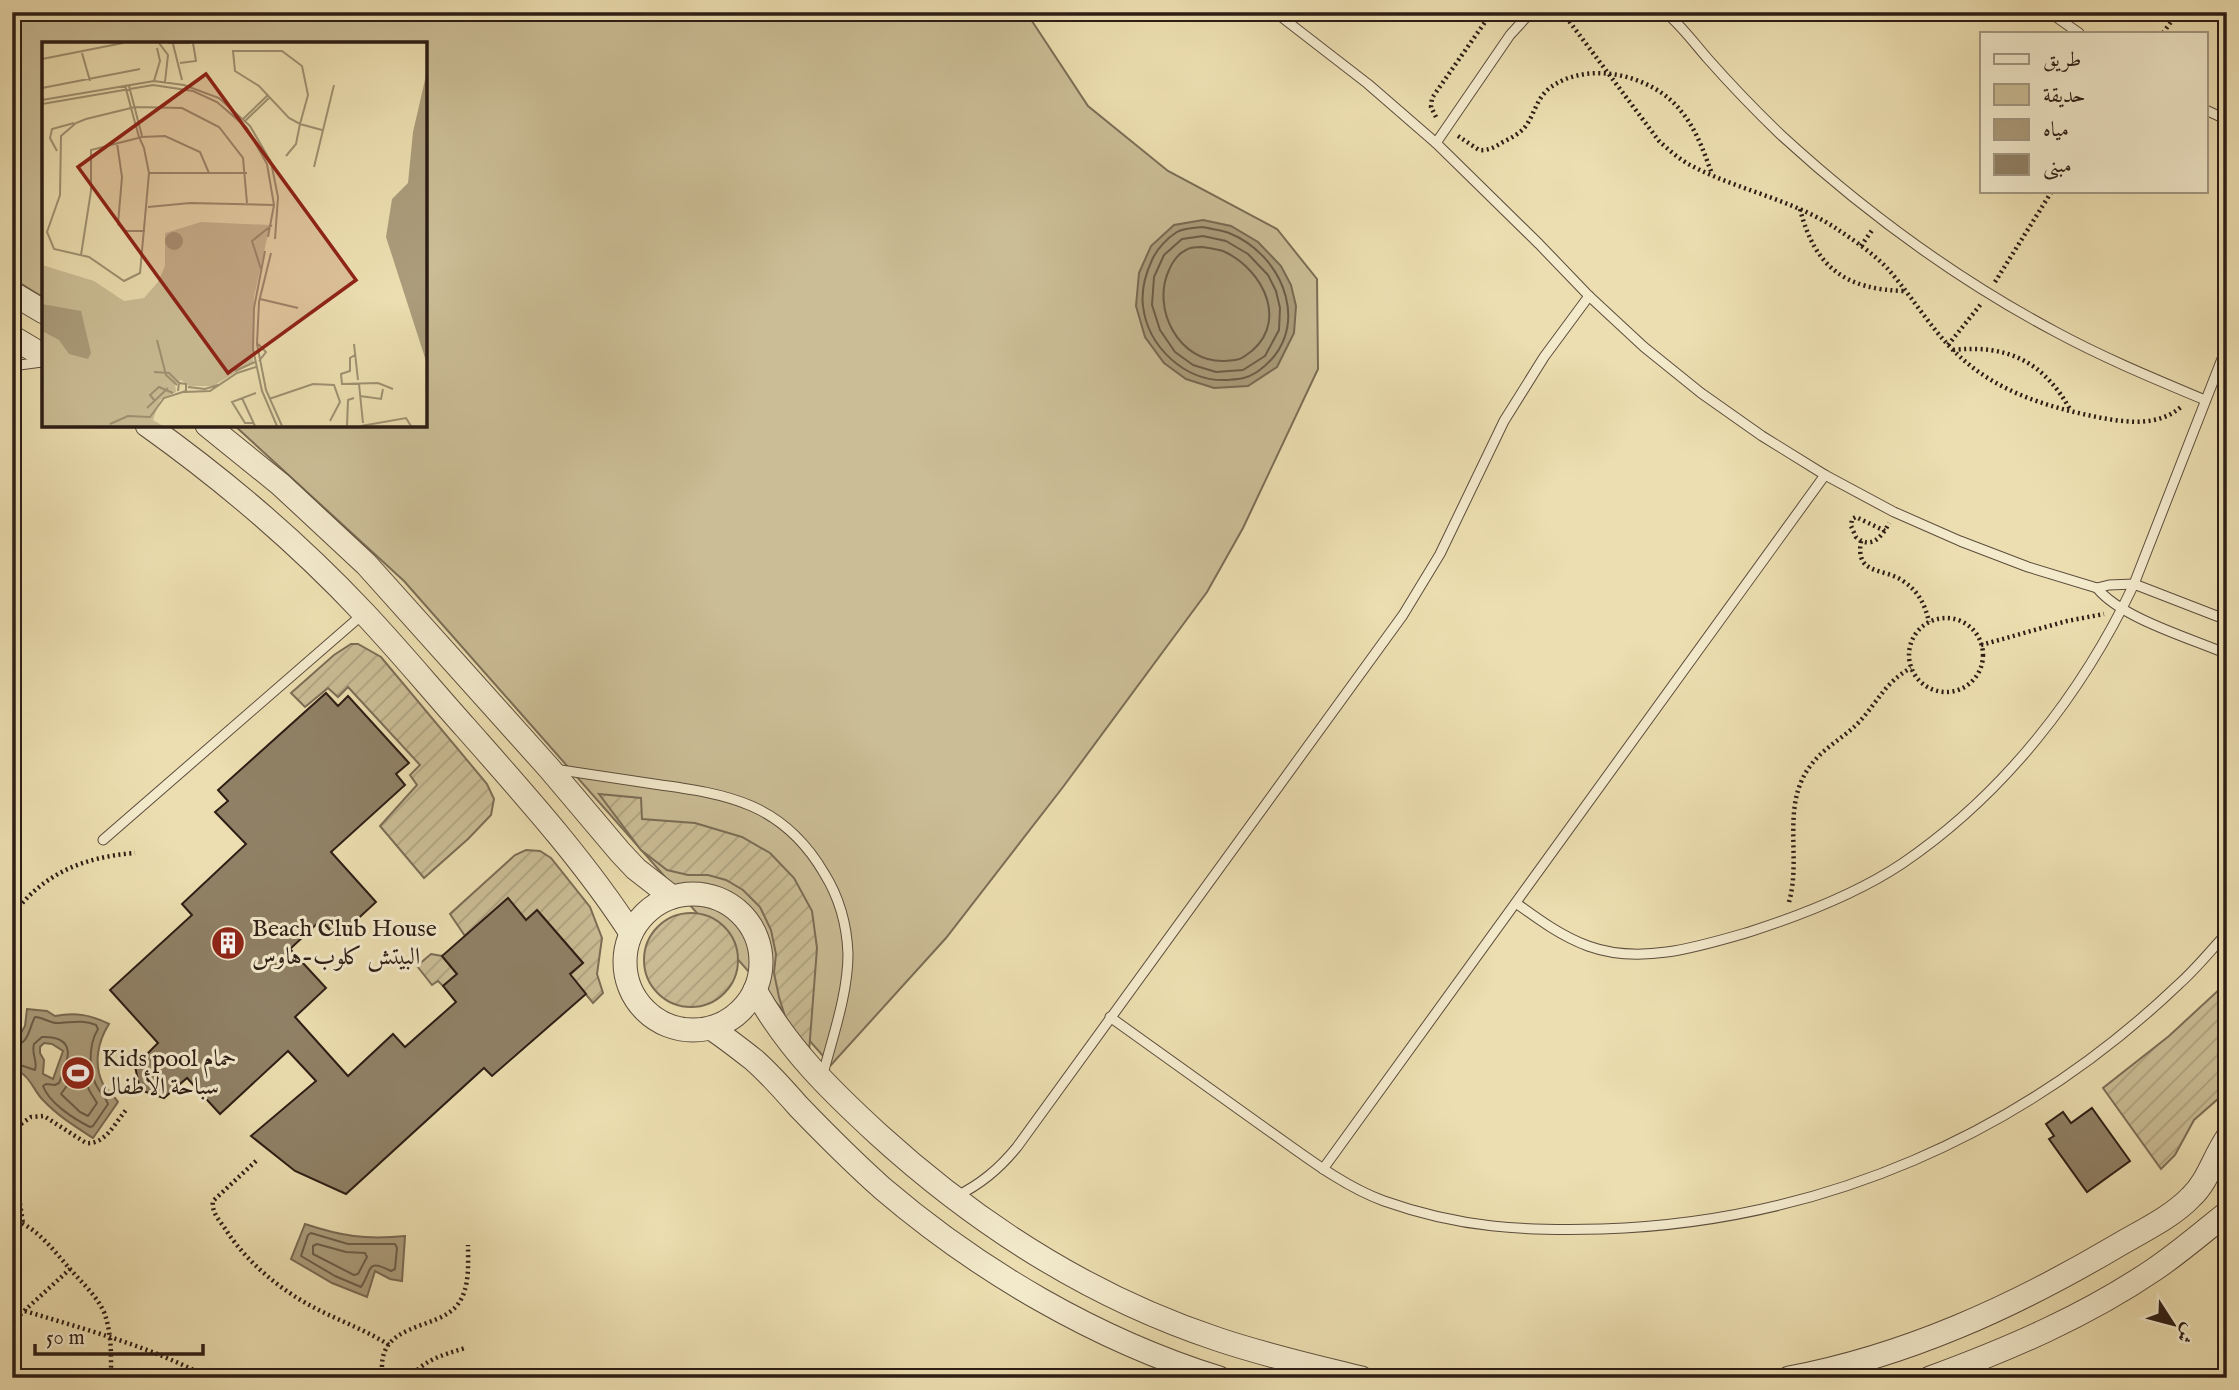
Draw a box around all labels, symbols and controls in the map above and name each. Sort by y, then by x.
legend [1980,32,2208,192]
inset map [42,42,427,427]
text: طريق [2043,47,2081,74]
text: حديقة [2043,83,2086,110]
text: مياه [2043,117,2069,144]
text: مبنى [2043,153,2072,180]
place label: Beach Club House البيتش كلوب-هاوس [252,914,437,973]
building icon: Beach Club House البيتش كلوب-هاوس [209,924,247,962]
place label: Kids pool حمام سباحة الأطفال [102,1044,237,1103]
sports icon: Kids pool حمام سباحة الأطفال [59,1054,97,1092]
north arrow [2138,1288,2208,1358]
scale bar [35,1313,203,1357]
text: ش [2170,1318,2200,1347]
text: 50 m [46,1325,85,1352]

